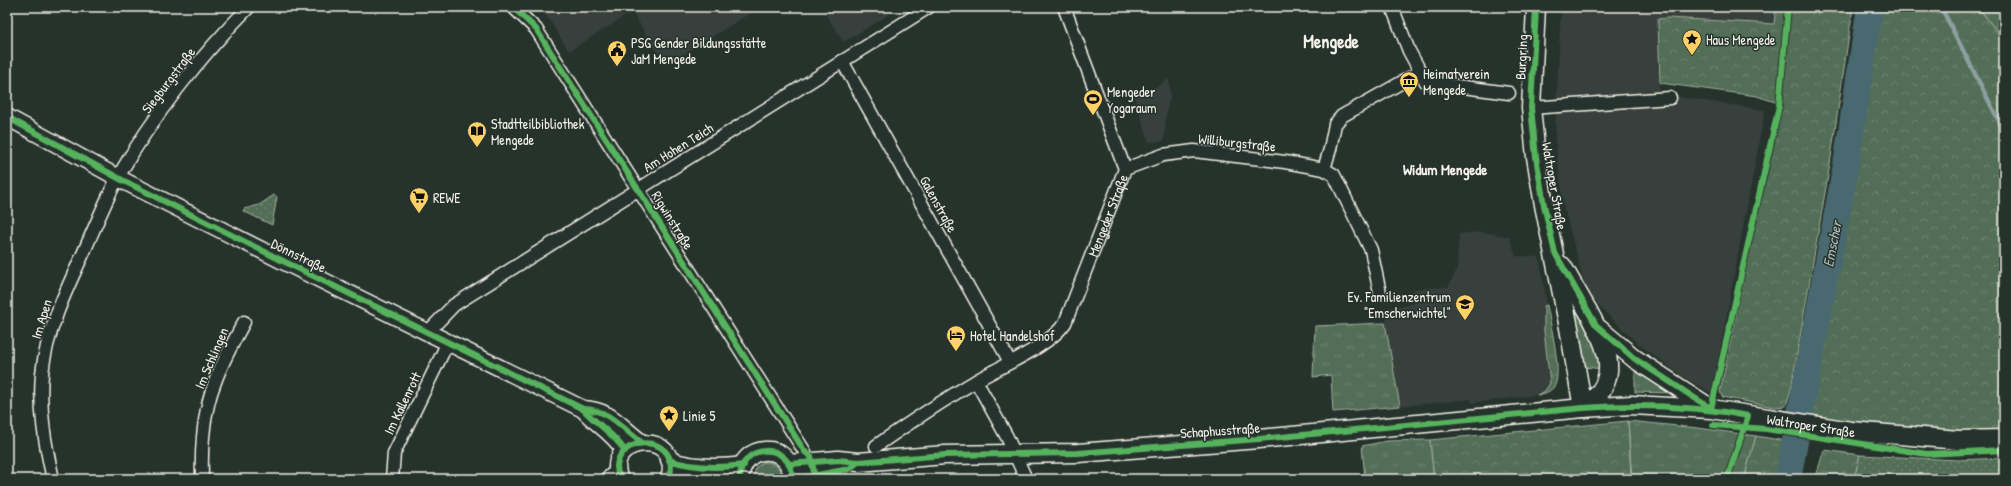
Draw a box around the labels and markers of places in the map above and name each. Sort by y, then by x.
place icon: Haus Mengede [1681,28,1703,56]
place label: Haus Mengede [1706,30,1776,50]
place label: PSG Gender Bildungsstätte JaM Mengede [631,33,767,69]
public building icon: PSG Gender Bildungsstätte JaM Mengede [606,39,628,67]
place label: Heimatverein Mengede [1423,64,1490,100]
museum icon: Heimatverein Mengede [1398,70,1420,98]
place label: Mengeder Yogaraum [1107,82,1157,118]
sports icon: Mengeder Yogaraum [1082,88,1104,116]
place label: Stadtteilbibliothek Mengede [491,114,585,150]
library icon: Stadtteilbibliothek Mengede [466,120,488,148]
supermarket icon: REWE [408,186,430,214]
place label: REWE [433,188,460,207]
place label: Ev. Familienzentrum "Emscherwichtel" [1348,287,1451,322]
school or university icon: Ev. Familienzentrum "Emscherwichtel" [1454,293,1476,321]
hotel icon: Hotel Handelshof [945,324,967,352]
place label: Hotel Handelshof [970,326,1055,345]
place icon: Linie 5 [658,404,680,432]
place label: Linie 5 [683,406,716,425]

